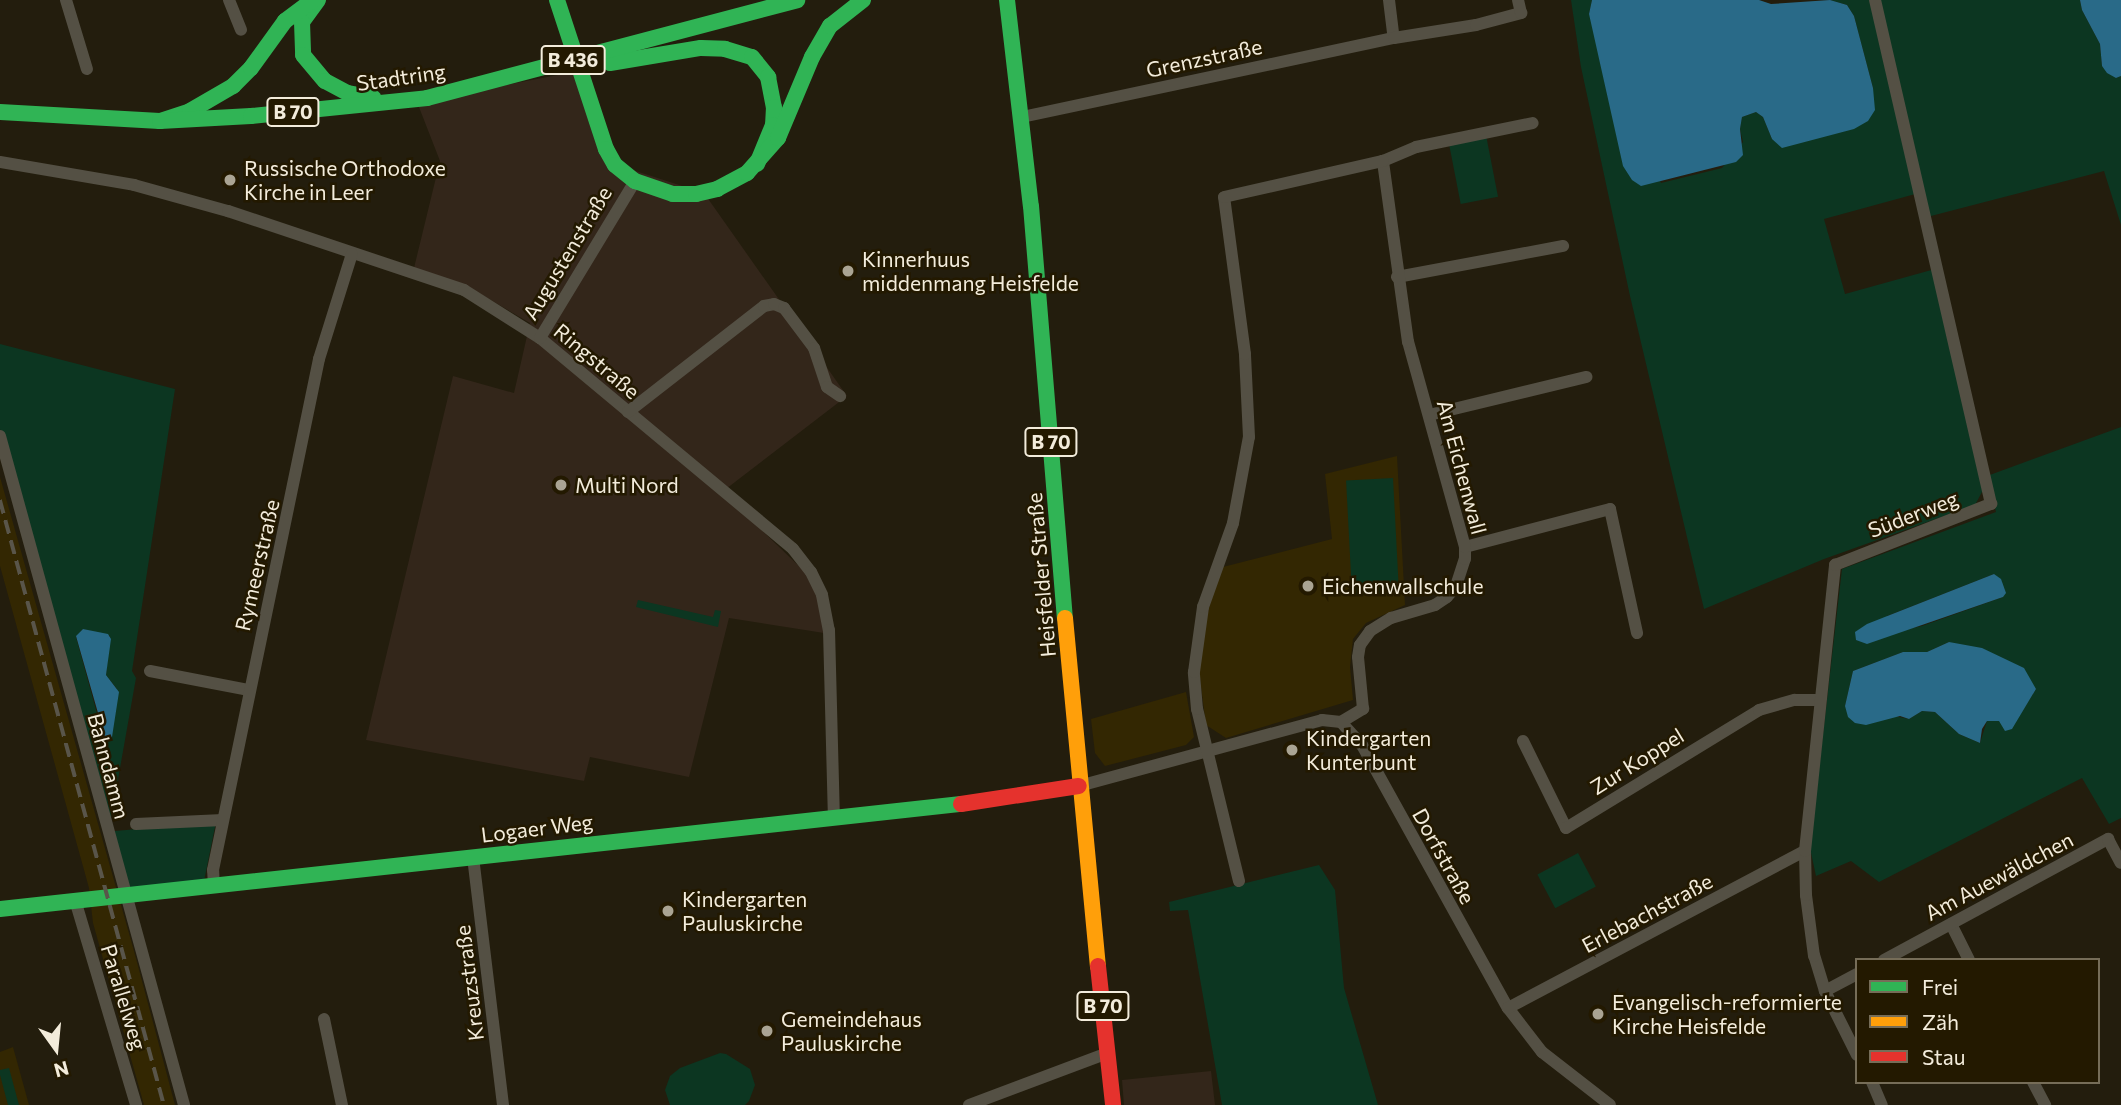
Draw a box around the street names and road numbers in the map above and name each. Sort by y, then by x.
street label: Grenzstraße [1144,33,1264,83]
road number: B 436 [540,44,606,76]
street label: Stadtring [355,58,447,96]
road number: B 70 [265,96,321,128]
street label: Augustenstraße [517,182,617,324]
street label: Ringstraße [549,318,645,404]
street label: Am Eichenwall [1432,397,1492,537]
road number: B 70 [1023,426,1079,458]
street label: Süderweg [1864,485,1962,543]
street label: Heisfelder Straße [1021,492,1061,658]
street label: Rymeerstraße [230,497,284,633]
street label: Bahndamm [83,710,135,822]
street label: Zur Koppel [1586,722,1688,800]
street label: Dorfstraße [1407,804,1481,908]
street label: Logaer Weg [480,809,594,847]
street label: Am Auewäldchen [1921,826,2077,926]
street label: Erlebachstraße [1577,868,1717,958]
street label: Kreuzstraße [449,924,489,1042]
street label: Parallelweg [96,941,152,1053]
road number: B 70 [1075,990,1131,1022]

